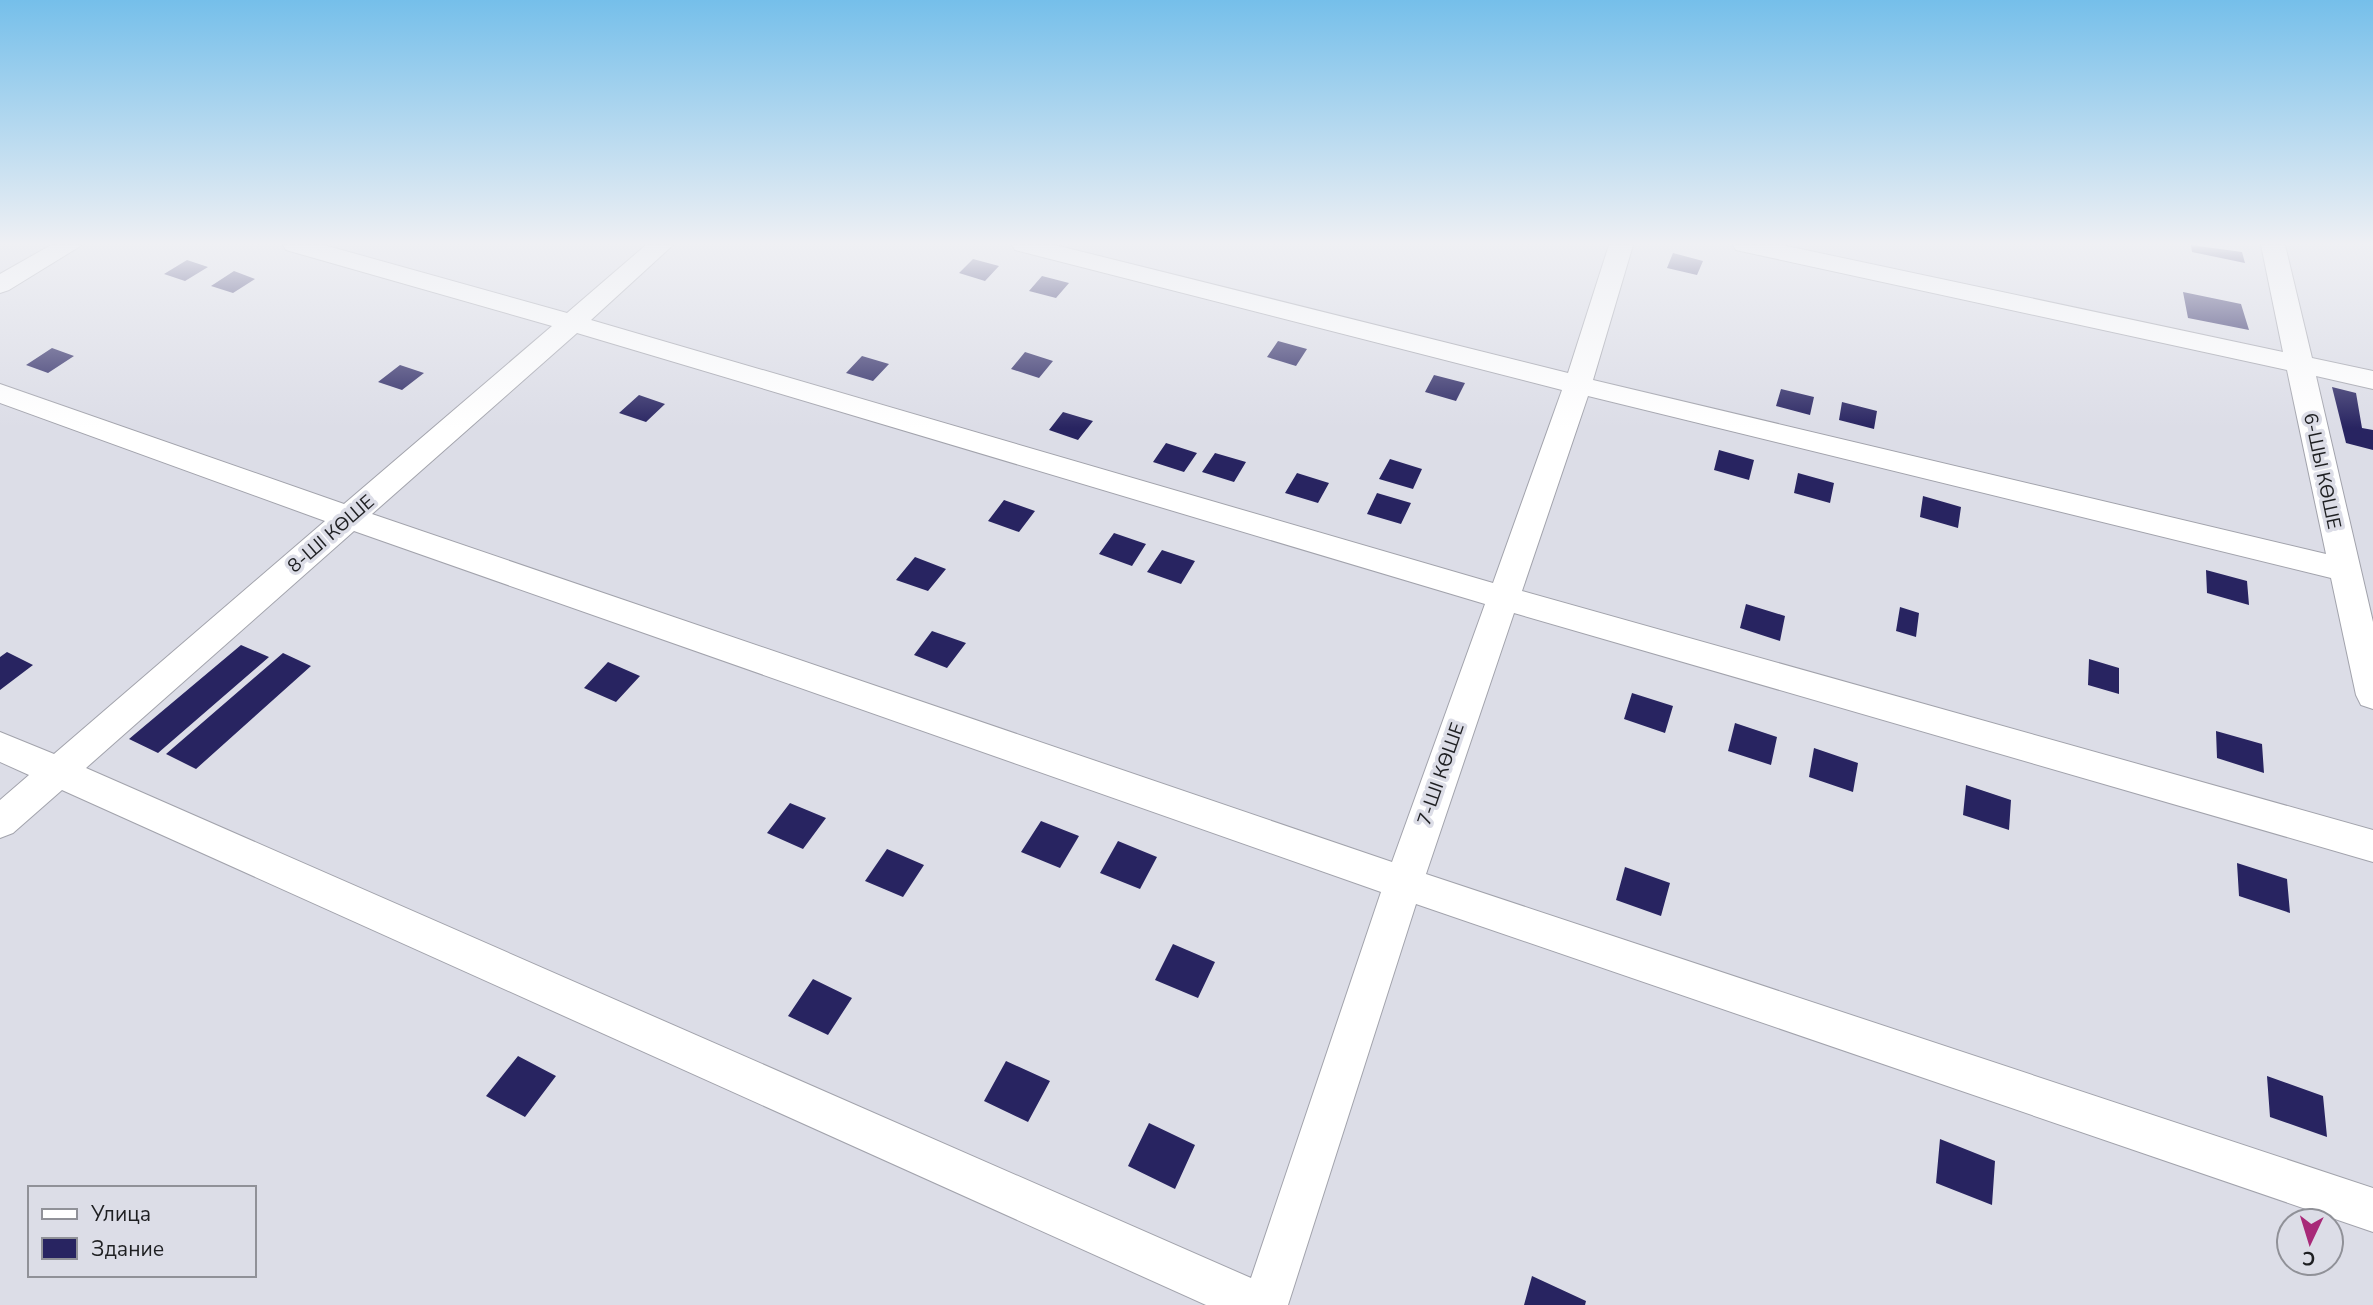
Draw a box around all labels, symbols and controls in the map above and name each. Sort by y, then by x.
street label: 6-ШЫ КӨШЕ [2297,410,2347,532]
street label: 8-ШІ КӨШЕ [282,489,380,579]
street label: 7-ШІ КӨШЕ [1411,719,1471,829]
legend [28,1186,256,1277]
text: Улица [90,1200,151,1228]
north arrow [2275,1207,2345,1277]
text: Здание [91,1235,164,1263]
text: С [2301,1245,2316,1271]

